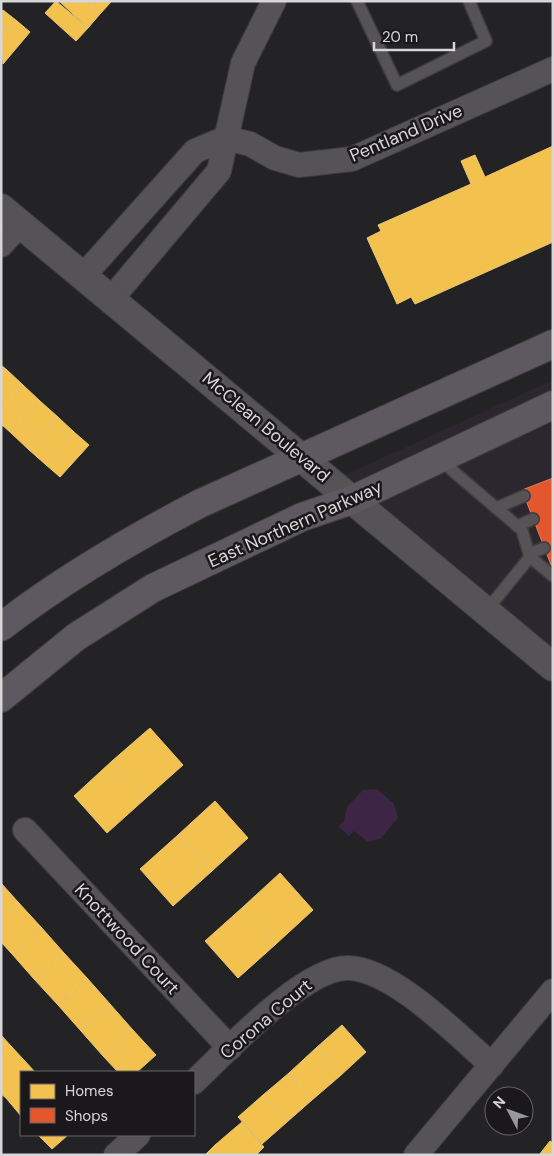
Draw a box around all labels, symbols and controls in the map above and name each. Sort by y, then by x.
scale bar [374,20,454,52]
text: 20 m [382,27,418,47]
street label: Pentland Drive [346,98,466,168]
street label: McClean Boulevard [197,366,335,488]
street label: East Northern Parkway [204,475,386,573]
street label: Knottwood Court [69,878,185,1000]
street label: Corona Court [215,973,317,1065]
legend [20,1071,195,1136]
text: Homes [65,1081,114,1101]
north arrow [484,1086,534,1136]
text: N [489,1093,509,1112]
text: Shops [65,1106,108,1126]

